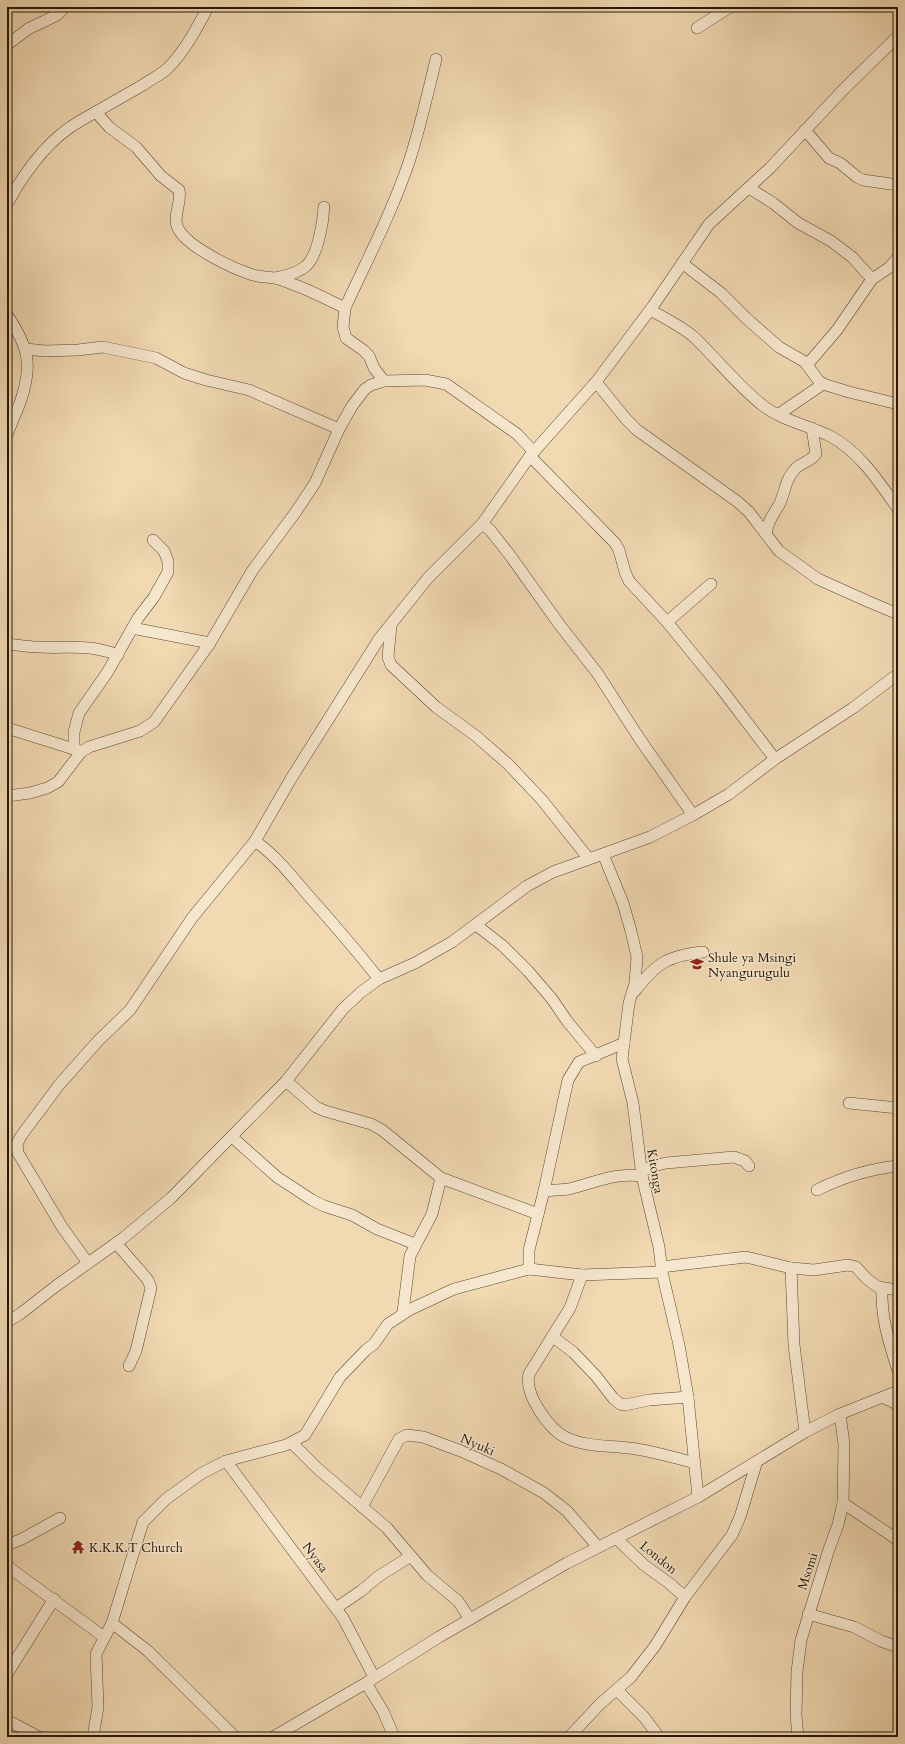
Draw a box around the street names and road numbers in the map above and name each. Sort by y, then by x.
street label: Kitonga [642,1148,668,1195]
street label: Nyuki [458,1430,498,1460]
street label: London [636,1537,681,1579]
street label: Nyasa [298,1539,333,1577]
street label: Msomi [793,1550,823,1592]

